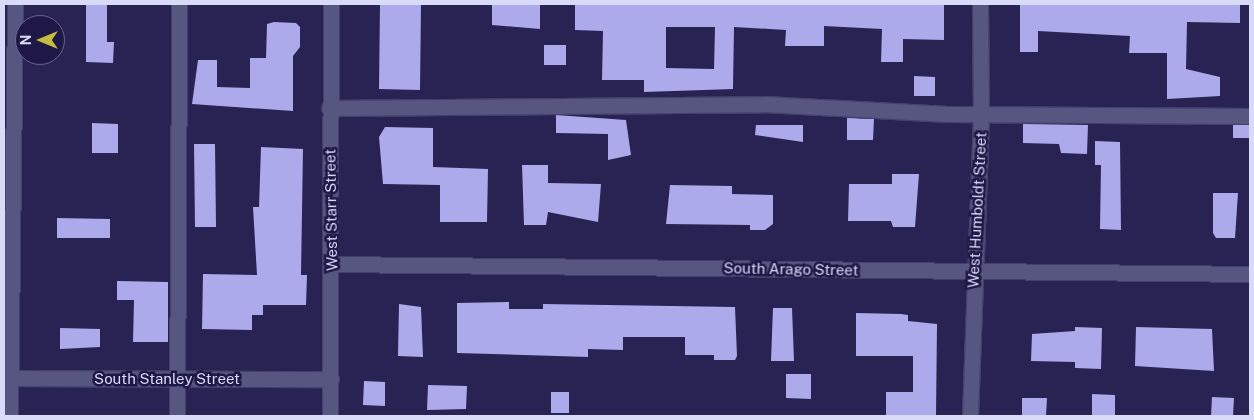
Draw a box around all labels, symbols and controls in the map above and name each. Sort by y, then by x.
north arrow [15,15,65,65]
text: N [18,35,34,45]
street label: West Humboldt Street [964,132,990,288]
street label: West Starr Street [321,149,341,271]
street label: South Arago Street [723,259,859,279]
street label: South Stanley Street [94,370,240,388]

